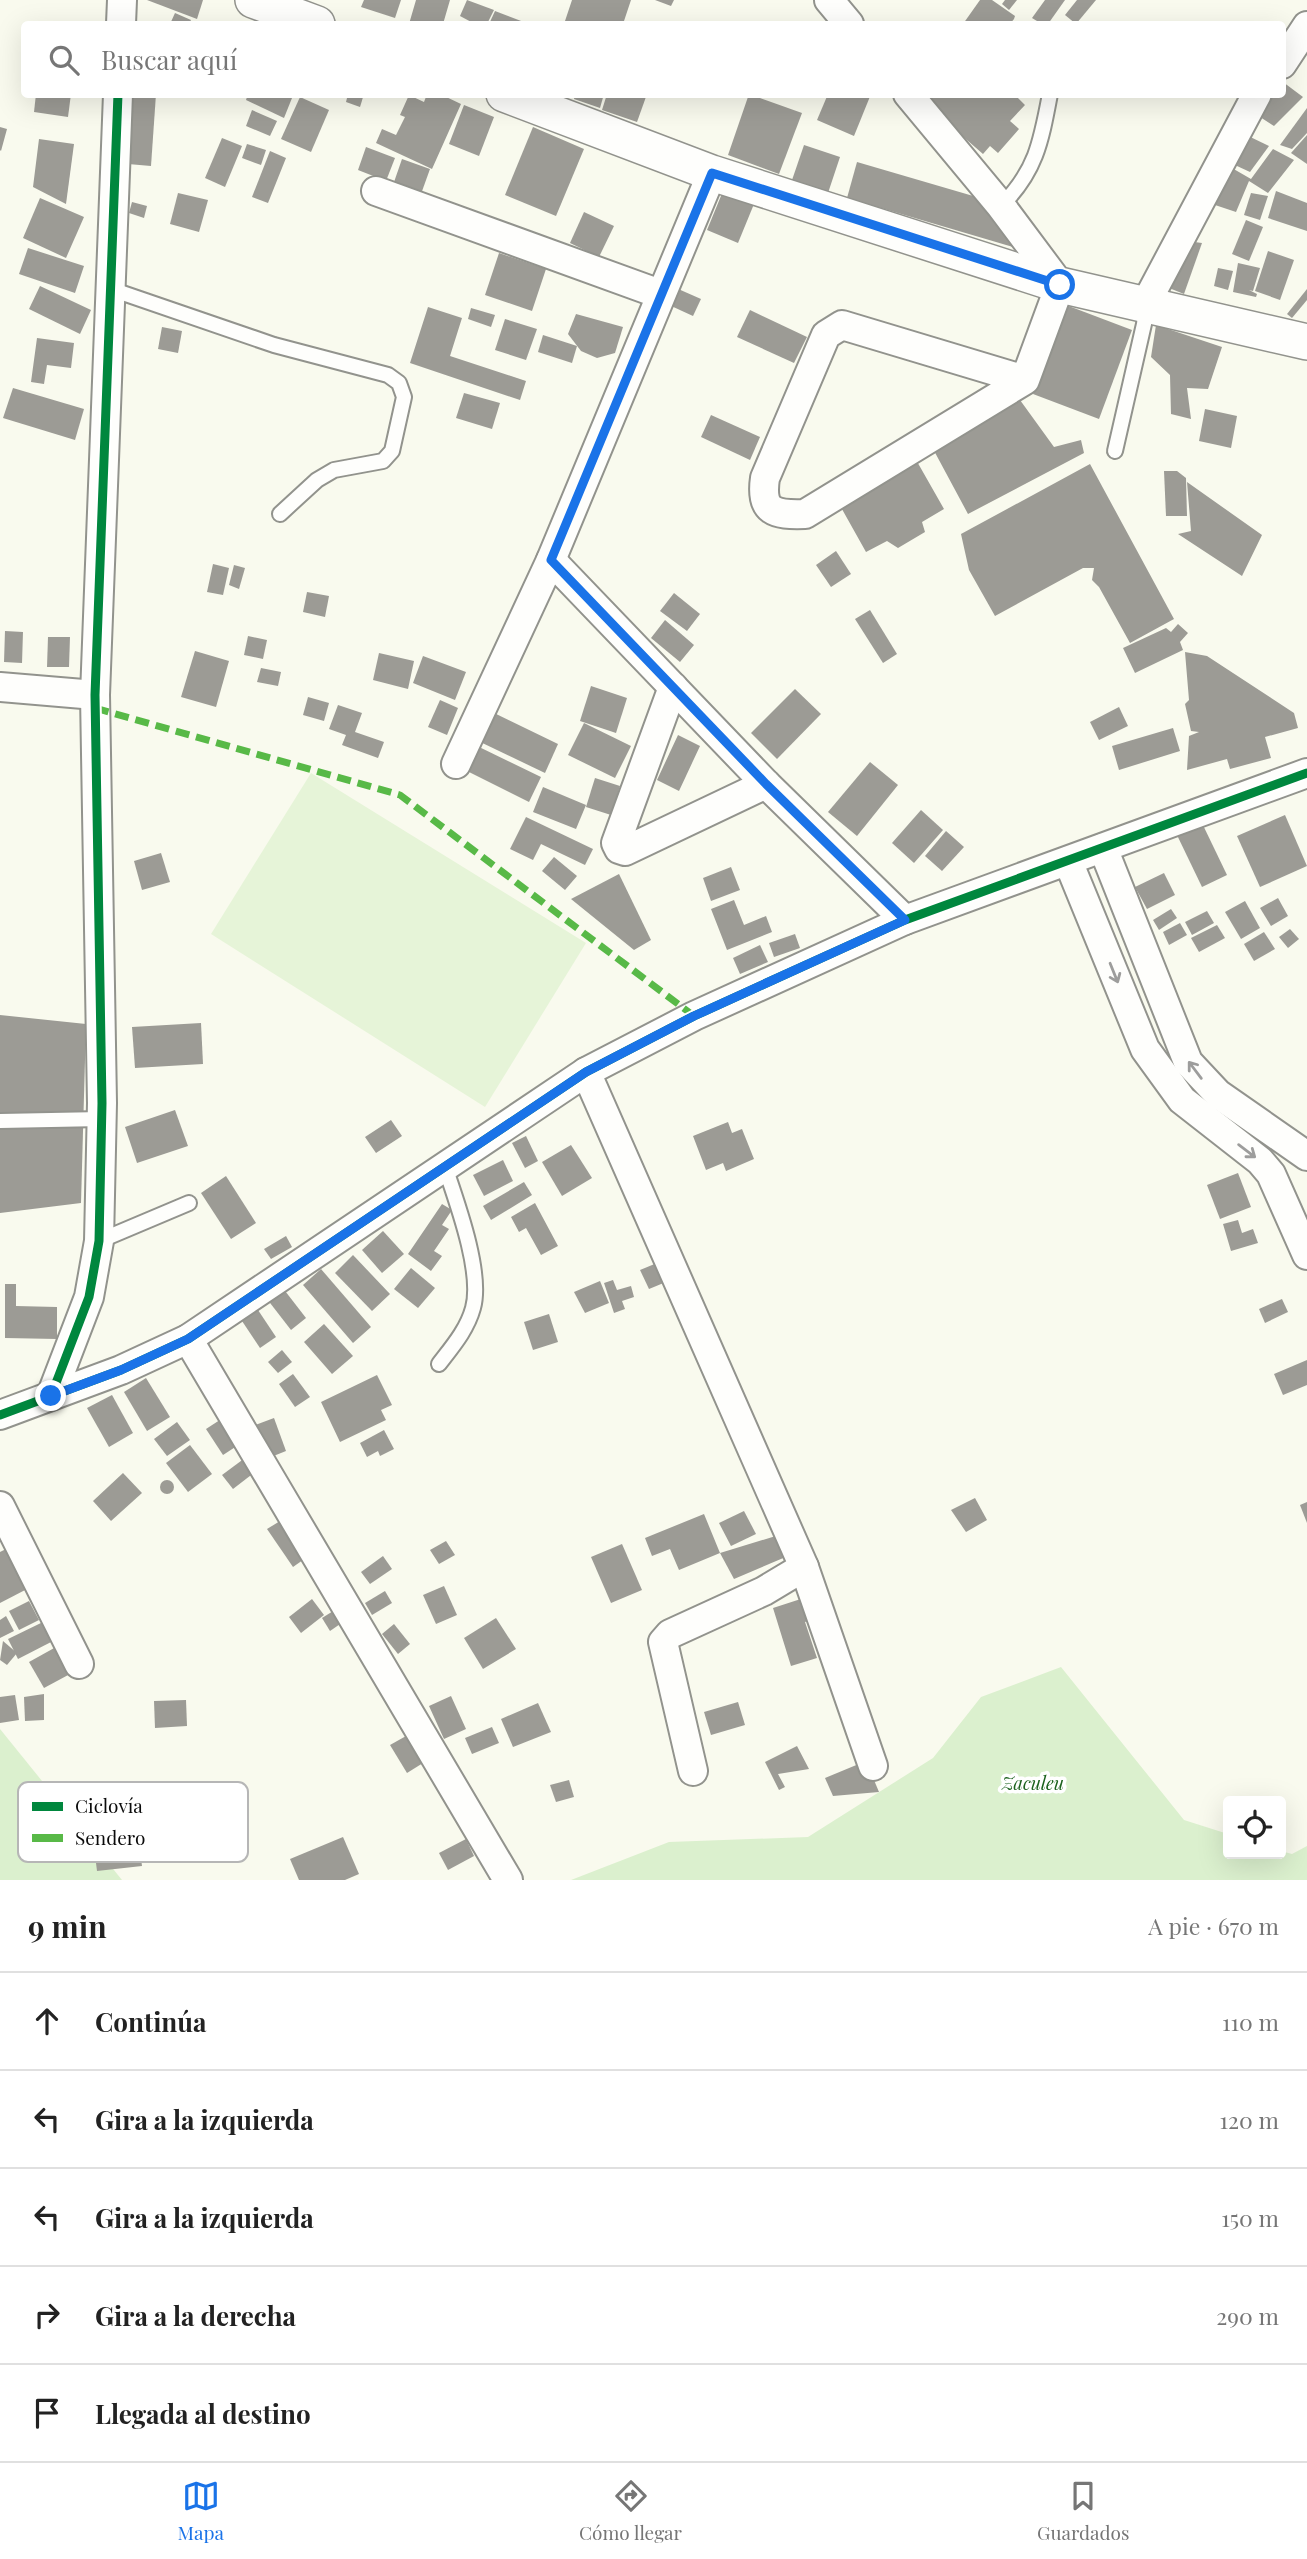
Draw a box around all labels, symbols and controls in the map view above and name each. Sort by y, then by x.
search box [21,21,1286,98]
icon: search [45,41,83,79]
text: Buscar aquí [101,42,237,77]
route start [1044,269,1075,300]
one-way arrow [1109,962,1122,984]
one-way arrow [1188,1061,1203,1080]
one-way arrow [1237,1143,1256,1158]
route end [35,1380,66,1411]
park label: Zaculeu [1001,1771,1064,1795]
legend [18,1782,248,1862]
text: Ciclovía [75,1792,143,1818]
map controls [1223,1796,1286,1859]
button: locate [1223,1796,1286,1859]
text: Sendero [75,1824,145,1850]
text: 9 min [28,1906,107,1946]
text: A pie · 670 m [1148,1910,1279,1941]
icon: ahead [28,2002,66,2040]
text: Continúa [95,2004,207,2039]
text: 110 m [1222,2006,1279,2037]
icon: left [28,2100,66,2138]
text: Gira a la izquierda [95,2102,314,2137]
text: 120 m [1220,2104,1279,2135]
icon: left [28,2198,66,2236]
text: Gira a la izquierda [95,2200,314,2235]
text: 150 m [1221,2202,1279,2233]
icon: right [28,2296,66,2334]
text: Gira a la derecha [95,2298,296,2333]
text: 290 m [1216,2300,1279,2331]
icon: arrive [28,2394,66,2432]
text: Llegada al destino [95,2396,311,2431]
tab: Mapa [178,2477,224,2545]
tab: Cómo llegar [579,2477,682,2545]
tab: Guardados [1037,2477,1129,2545]

